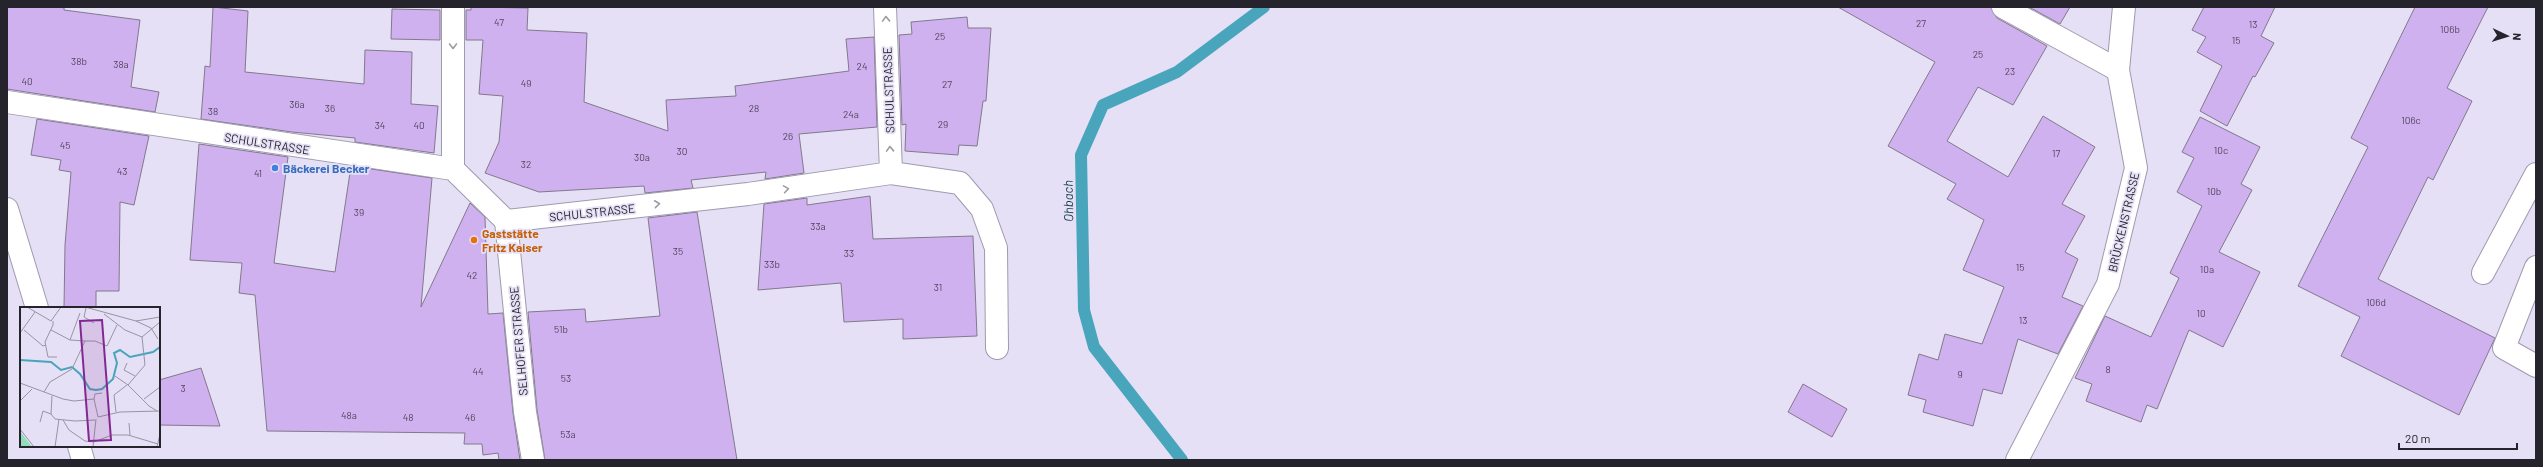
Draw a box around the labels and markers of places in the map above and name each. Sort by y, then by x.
place label: Bäckerei Becker [283,161,370,175]
marker: Bäckerei Becker [270,163,280,173]
place label: Gaststätte Fritz Kaiser [482,226,543,254]
marker: Gaststätte Fritz Kaiser [469,235,479,245]

